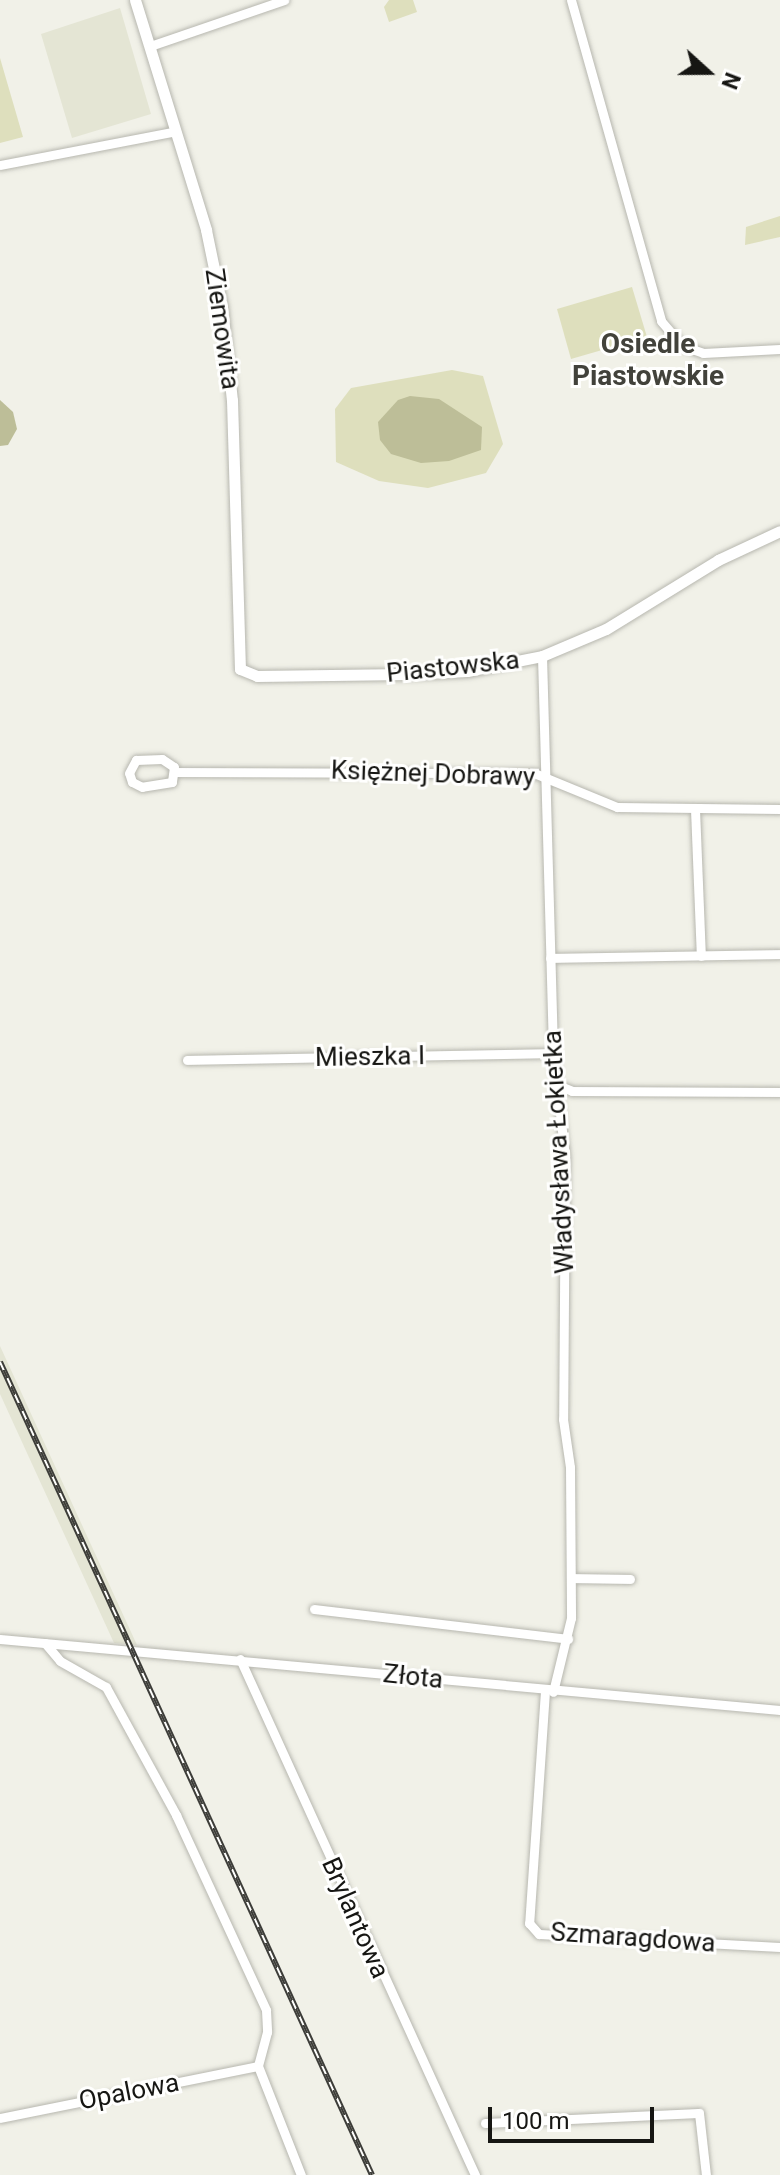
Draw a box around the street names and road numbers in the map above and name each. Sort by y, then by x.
street label: Ziemowita [198,267,246,391]
street label: Piastowska [385,645,521,689]
street label: Księżnej Dobrawy [330,755,536,793]
street label: Władysława Łokietka [537,1029,581,1275]
street label: Mieszka I [315,1040,425,1074]
street label: Złota [381,1658,445,1696]
street label: Brylantowa [314,1853,396,1983]
street label: Szmaragdowa [549,1917,717,1959]
street label: Opalowa [76,2067,182,2117]

